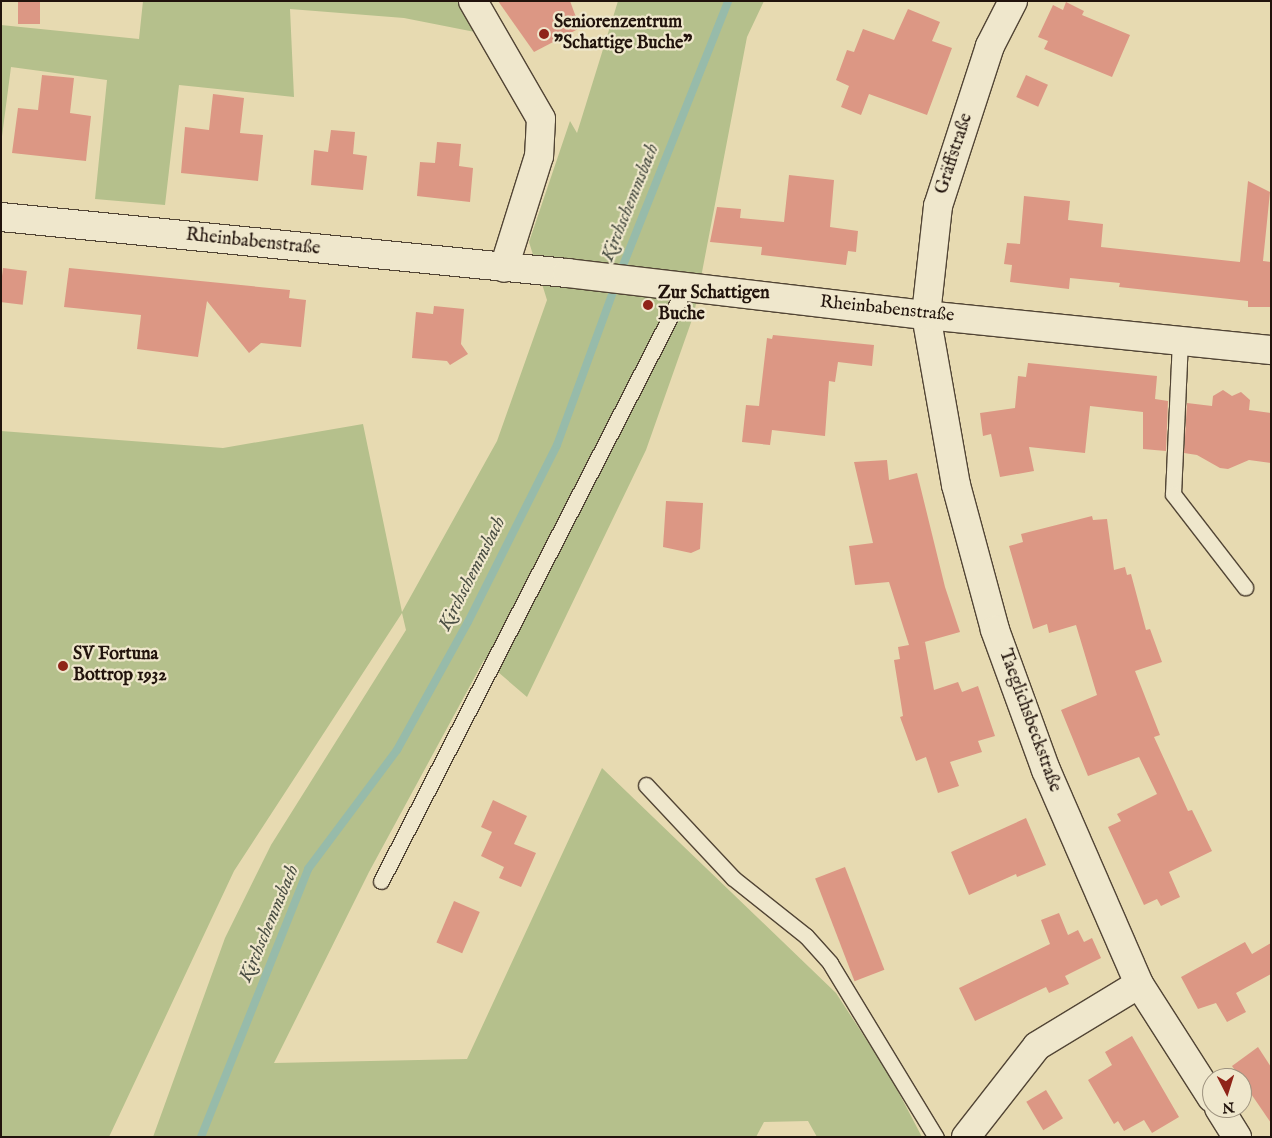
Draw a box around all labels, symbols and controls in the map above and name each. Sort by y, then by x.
place label: Seniorenzentrum "Schattige Buche" [554,13,692,56]
marker: Seniorenzentrum "Schattige Buche" [538,28,550,40]
street label: Gräffstraße [932,111,978,197]
water label: Kirchschemmsbach [597,141,665,265]
street label: Rheinbabenstraße [185,225,321,261]
place label: Zur Schattigen Buche [658,284,770,326]
street label: Rheinbabenstraße [819,292,955,328]
marker: Zur Schattigen Buche [642,299,654,311]
water label: Kirchschemmsbach [435,513,511,635]
place label: SV Fortuna Bottrop 1932 [73,645,167,688]
street label: Taeglichsbeckstraße [993,647,1065,795]
marker: SV Fortuna Bottrop 1932 [57,660,69,672]
water label: Kirchschemmsbach [235,862,305,986]
north arrow [1202,1068,1252,1118]
text: N [1221,1097,1235,1116]

